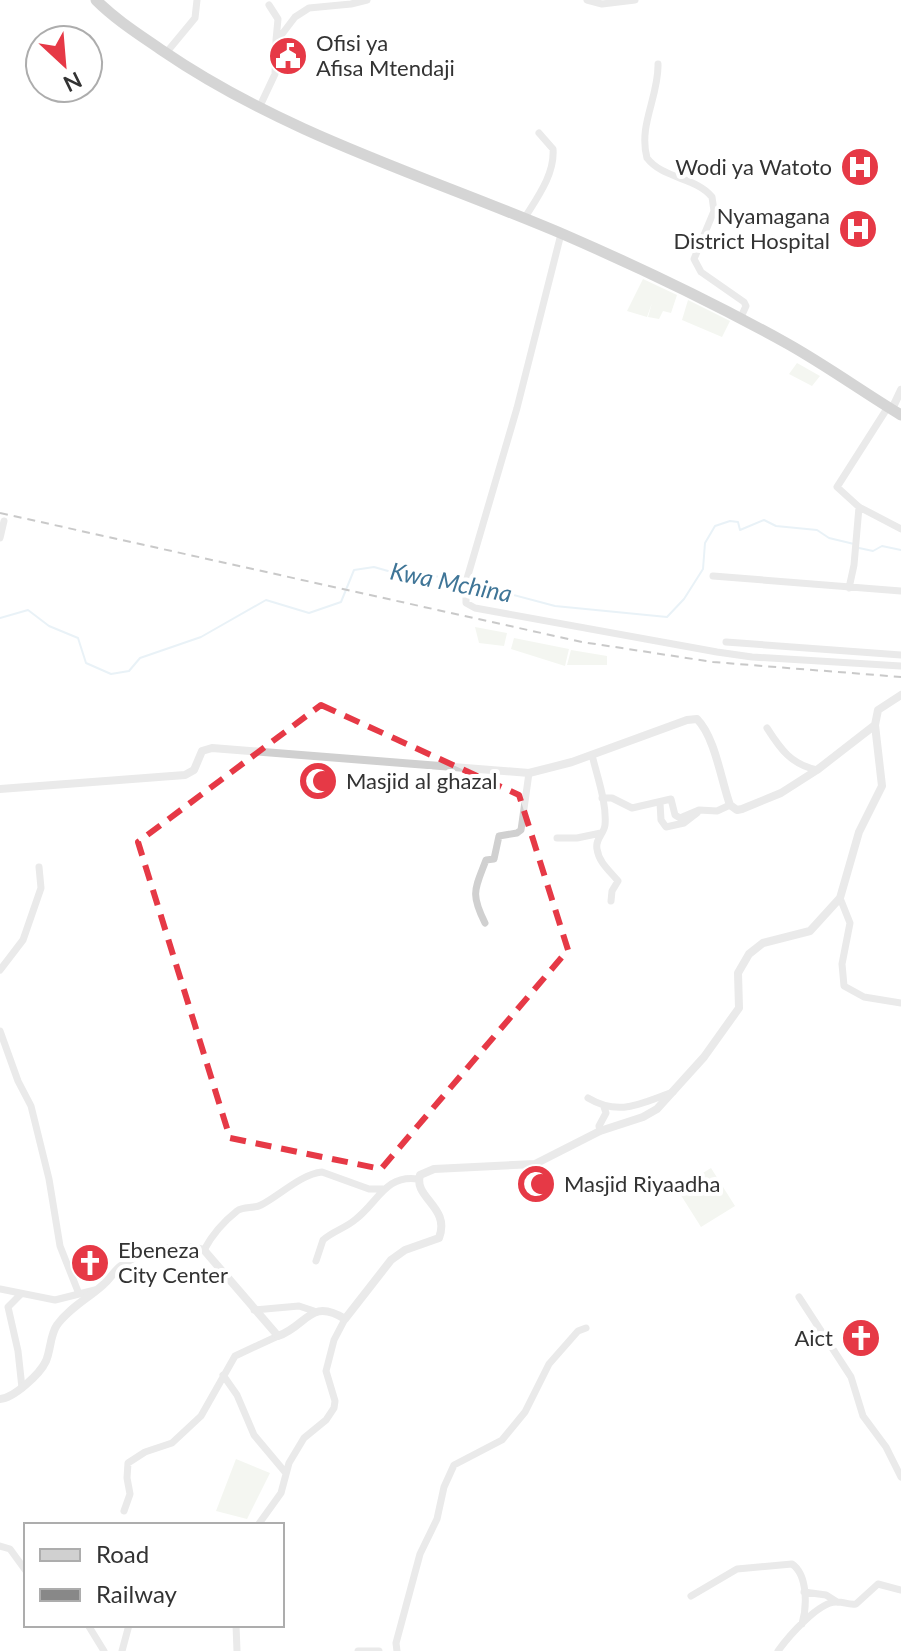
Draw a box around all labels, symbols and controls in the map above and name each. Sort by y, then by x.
north arrow [24,24,104,104]
place label: Ofisi ya Afisa Mtendaji [316,29,455,81]
public building icon: Ofisi ya Afisa Mtendaji [267,35,309,77]
text: N [59,67,87,98]
hospital icon: Wodi ya Watoto [839,146,881,188]
place label: Wodi ya Watoto [675,153,832,180]
place label: Nyamagana District Hospital [673,202,830,254]
hospital icon: Nyamagana District Hospital [837,208,879,250]
water label: Kwa Mchina [388,556,515,608]
mosque icon: Masjid al ghazal [297,760,339,802]
place label: Masjid al ghazal [346,767,498,794]
mosque icon: Masjid Riyaadha [515,1163,557,1205]
place label: Masjid Riyaadha [564,1170,721,1197]
place label: Ebeneza City Center [118,1236,228,1288]
church icon: Ebeneza City Center [69,1242,111,1284]
church icon: Aict [840,1317,882,1359]
place label: Aict [794,1324,833,1351]
legend [24,1523,284,1627]
text: Road [96,1539,149,1568]
text: Railway [96,1579,178,1608]

